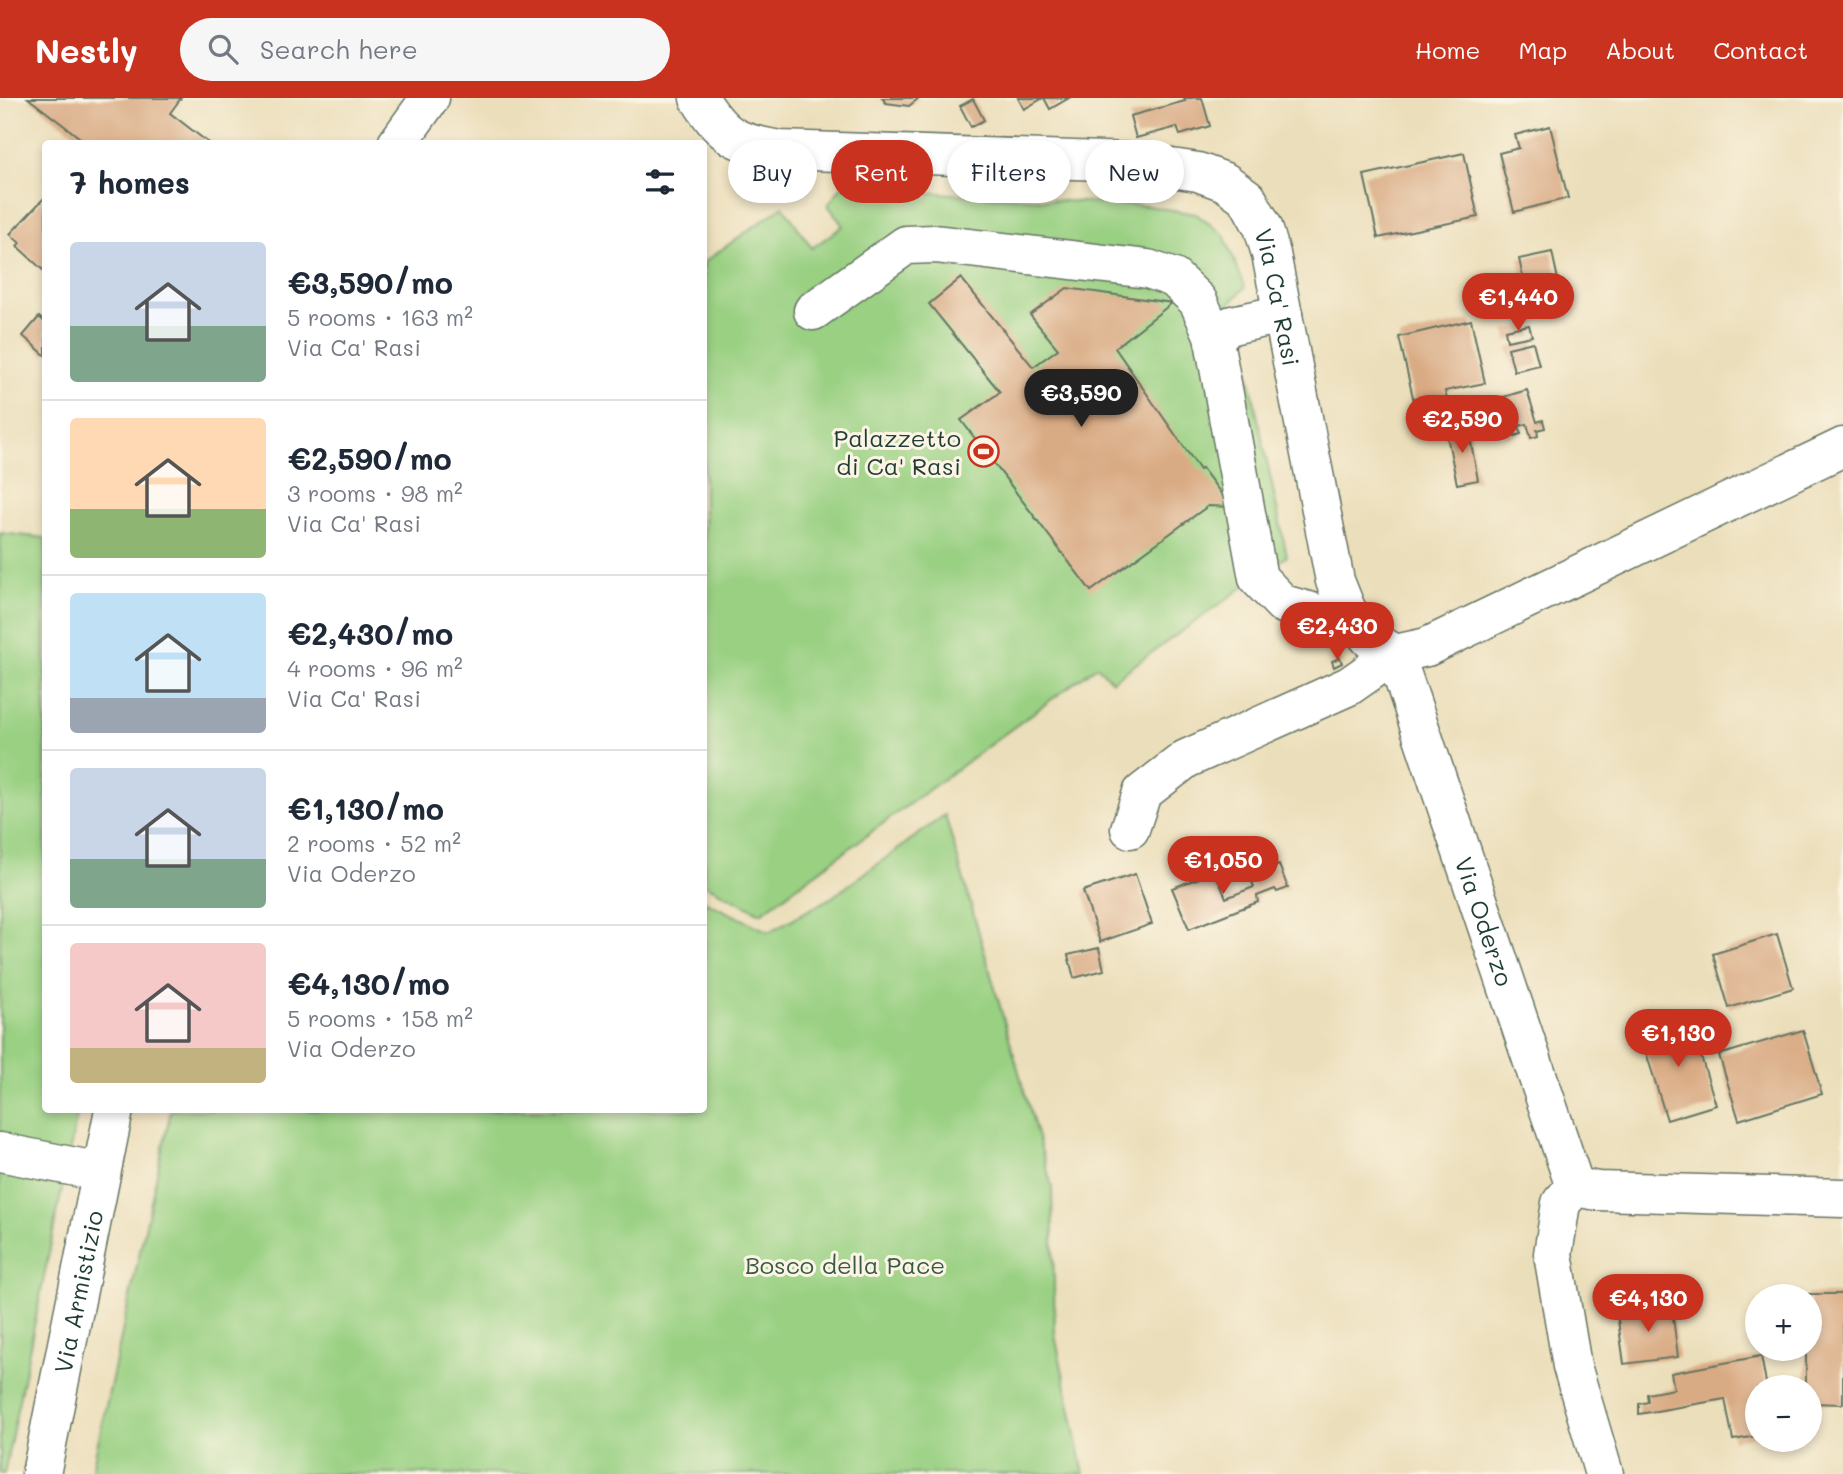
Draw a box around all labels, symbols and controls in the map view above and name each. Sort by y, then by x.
search box [180,18,670,81]
text: Nestly [35,28,138,71]
icon: search [204,30,242,68]
text: Search here [260,32,418,66]
text: Home [1415,34,1480,65]
text: Map [1518,34,1567,65]
text: About [1605,34,1675,65]
text: Contact [1713,34,1808,65]
chip: Buy [728,140,817,203]
chip: Rent [831,140,933,203]
chip: Filters [947,140,1071,203]
chip: New [1085,140,1184,203]
text: 7 homes [70,162,190,202]
icon: filters [641,163,679,201]
street label: Via Ca' Rasi [1249,224,1308,369]
text: €3,590/mo [287,262,453,302]
icon: home [126,270,210,354]
pin: €1,440 [1461,274,1575,333]
text: €1,440 [1478,281,1558,311]
text: 5 rooms · 163 m² [287,302,473,332]
text: Via Ca' Rasi [287,332,421,362]
pin: €3,590 [1024,370,1138,429]
text: €3,590 [1040,377,1122,407]
pin: €2,590 [1405,396,1519,455]
text: €2,590 [1422,403,1502,433]
place label: Palazzetto di Ca' Rasi [834,422,961,481]
sports icon: Palazzetto di Ca' Rasi [967,434,1001,468]
text: €2,590/mo [287,438,452,478]
icon: home [126,446,210,530]
text: 3 rooms · 98 m² [287,478,463,508]
text: Via Ca' Rasi [287,508,421,538]
pin: €2,430 [1280,602,1394,662]
text: €2,430 [1296,610,1378,640]
text: €2,430/mo [287,613,453,653]
icon: home [126,621,210,705]
text: 4 rooms · 96 m² [287,653,463,683]
text: Via Ca' Rasi [287,683,421,713]
text: €1,130/mo [287,788,444,828]
icon: home [126,796,210,880]
text: 2 rooms · 52 m² [287,828,461,858]
pin: €1,050 [1166,836,1280,896]
text: €1,050 [1184,844,1262,874]
street label: Via Oderzo [1449,853,1521,990]
text: Via Oderzo [287,858,416,888]
text: €4,130/mo [287,963,450,1003]
icon: home [126,971,210,1055]
text: 5 rooms · 158 m² [287,1003,473,1033]
pin: €1,130 [1621,1010,1735,1069]
text: €1,130 [1641,1017,1715,1047]
text: Via Oderzo [287,1033,416,1063]
street label: Via Armistizio [46,1208,109,1376]
park label: Bosco della Pace [745,1249,945,1280]
pin: €4,130 [1591,1274,1705,1334]
text: €4,130 [1608,1282,1688,1312]
map controls [1745,1284,1822,1452]
button: + [1745,1284,1822,1361]
button: − [1745,1375,1822,1452]

